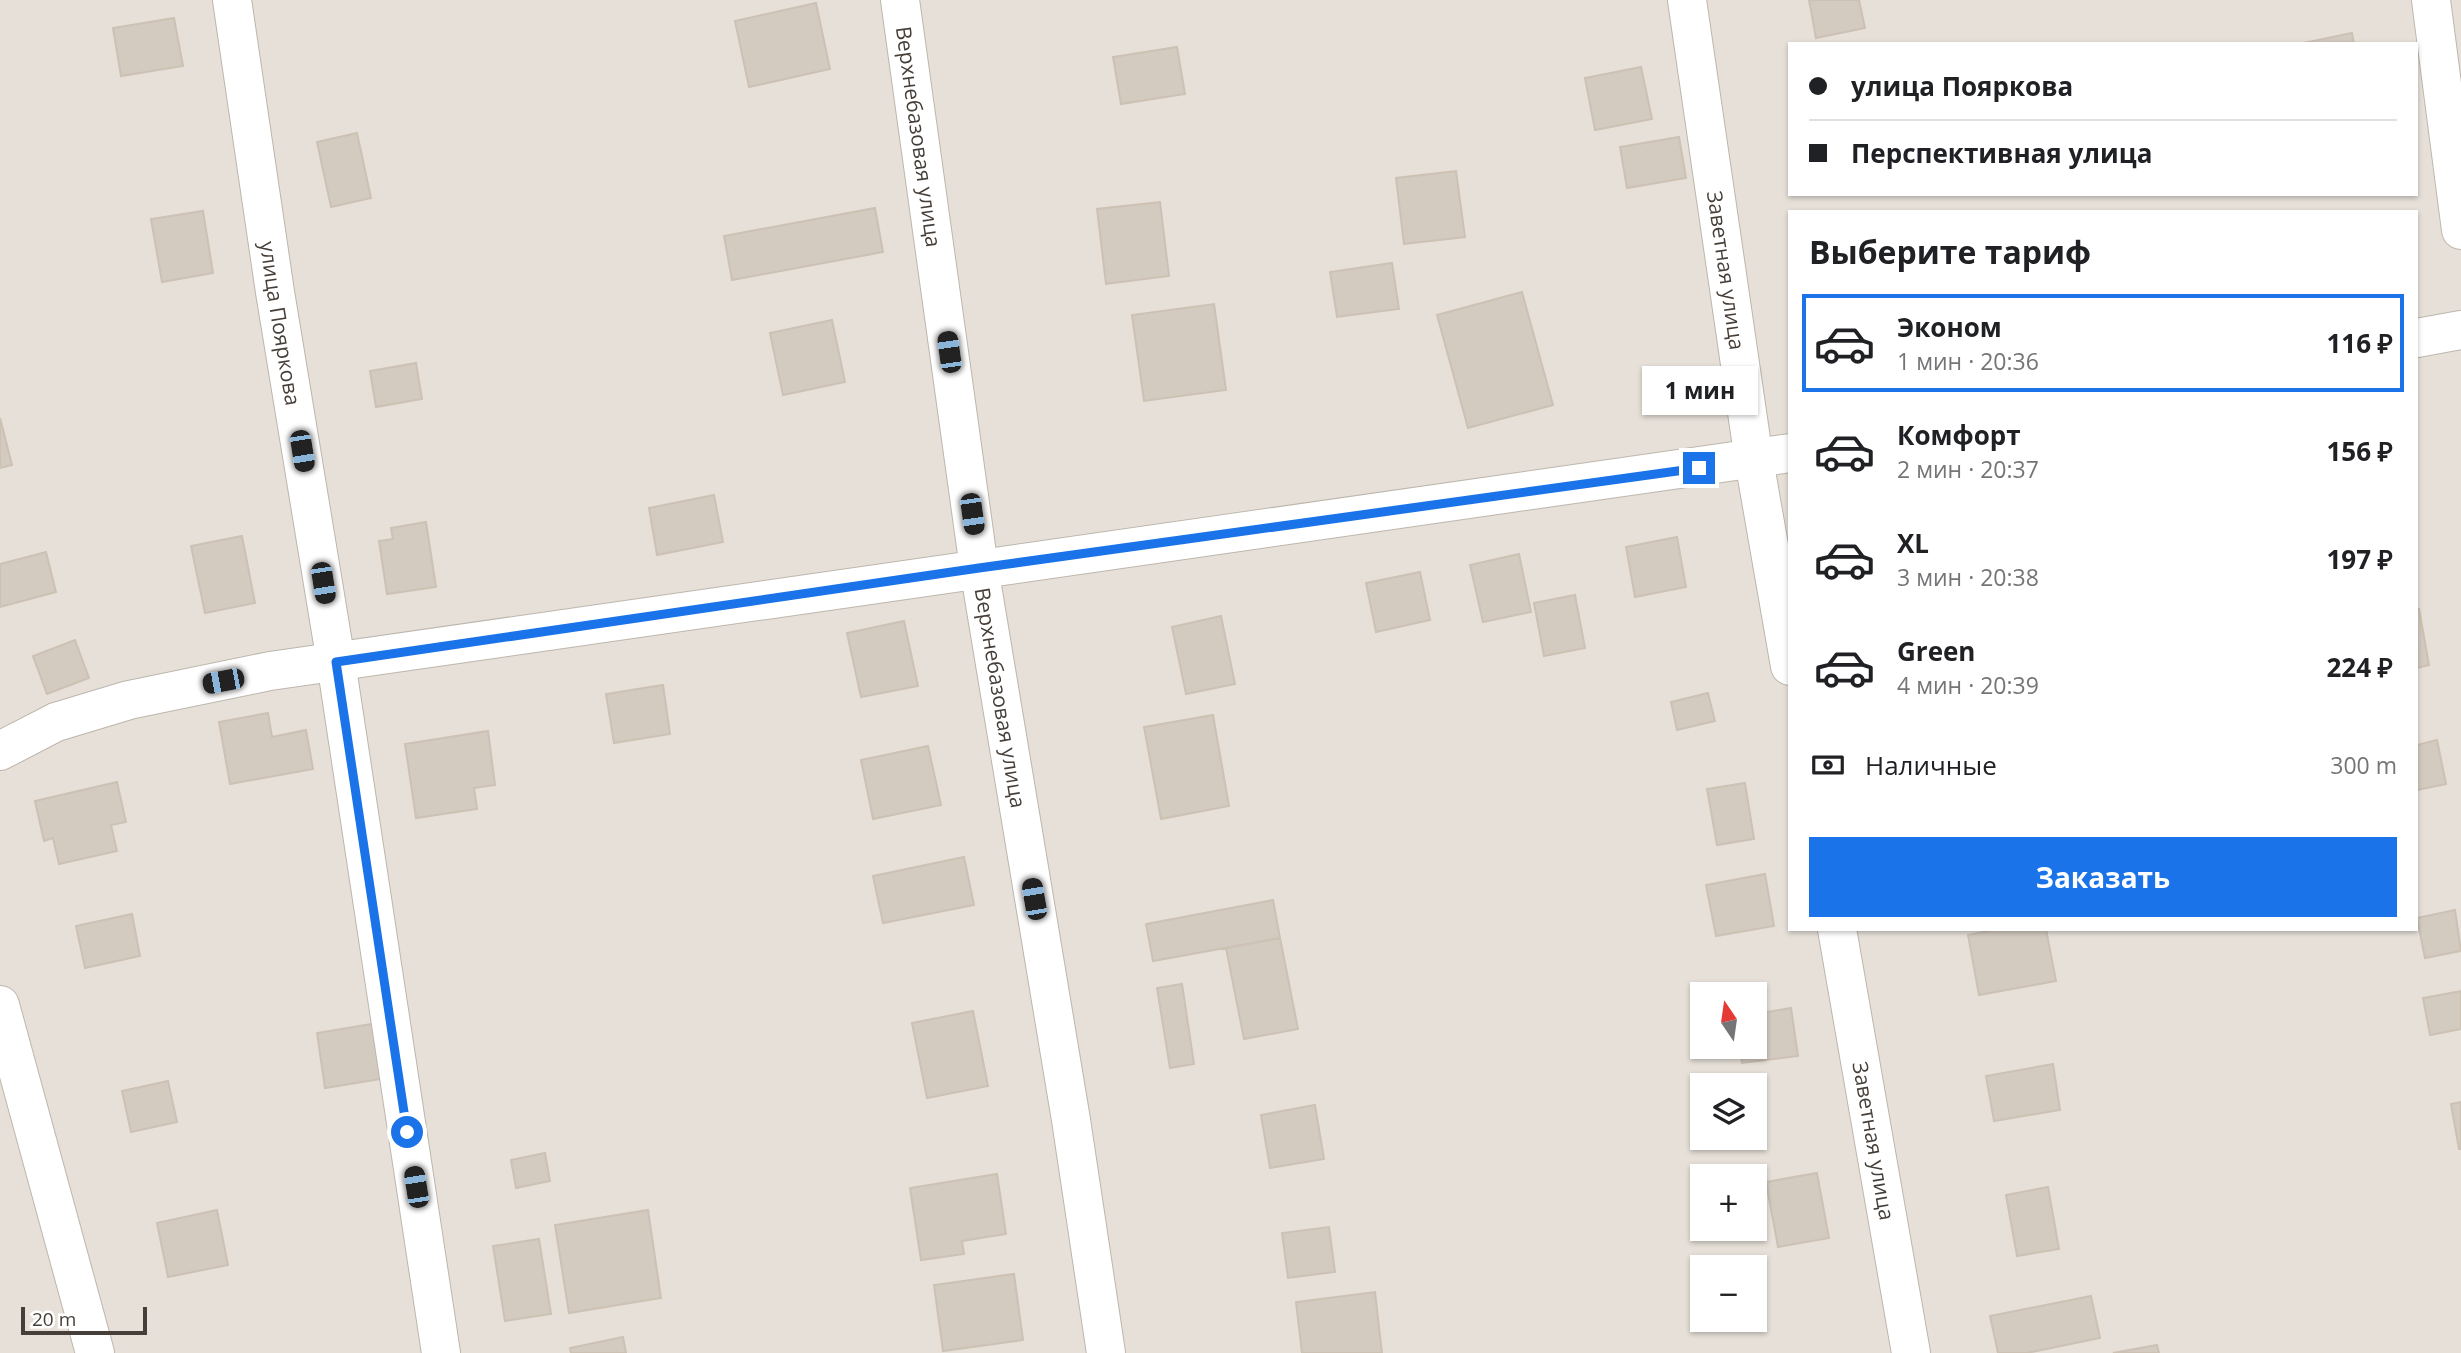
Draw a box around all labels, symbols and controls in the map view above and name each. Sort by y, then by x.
street label: Верхнебазовая улица [890,24,948,249]
text: улица Пояркова [1851,68,2073,104]
text: Перспективная улица [1851,135,2152,171]
street label: Заветная улица [1701,189,1752,352]
text: Выберите тариф [1809,230,2091,273]
street label: улица Пояркова [254,239,307,408]
text: Эконом [1897,309,2002,345]
icon: car [1813,312,1876,375]
text: 116 ₽ [2327,325,2393,361]
car [936,330,963,374]
text: 1 мин · 20:36 [1897,345,2039,377]
callout: 1 мин [1641,366,1757,416]
text: 1 мин [1665,374,1735,406]
text: Комфорт [1897,417,2021,453]
icon: car [1813,420,1876,483]
car [289,429,316,473]
text: 156 ₽ [2327,433,2393,469]
route end [1683,452,1715,484]
text: 2 мин · 20:37 [1897,453,2039,485]
car [959,492,986,536]
text: XL [1897,525,1929,561]
icon: car [1813,528,1876,591]
text: 197 ₽ [2327,541,2393,577]
car [310,561,337,605]
text: 3 мин · 20:38 [1897,561,2039,593]
street label: Верхнебазовая улица [968,586,1033,810]
text: Green [1897,633,1975,669]
icon: car [1813,636,1876,699]
text: 224 ₽ [2327,649,2393,685]
car [201,667,246,695]
text: 4 мин · 20:39 [1897,669,2039,701]
icon: cash [1809,746,1847,784]
text: Наличные [1865,747,1997,783]
text: 300 m [2330,749,2397,781]
button: Заказать [1809,837,2397,917]
car [1021,876,1048,922]
north arrow [1690,982,1768,1059]
map controls [1690,982,1767,1332]
street label: Заветная улица [1846,1059,1902,1222]
button: layers [1690,1073,1767,1150]
route start [391,1116,423,1148]
button: + [1690,1164,1767,1241]
car [403,1165,430,1209]
button: − [1690,1255,1767,1332]
scale bar [21,1304,147,1336]
text: 20 m [32,1306,76,1332]

